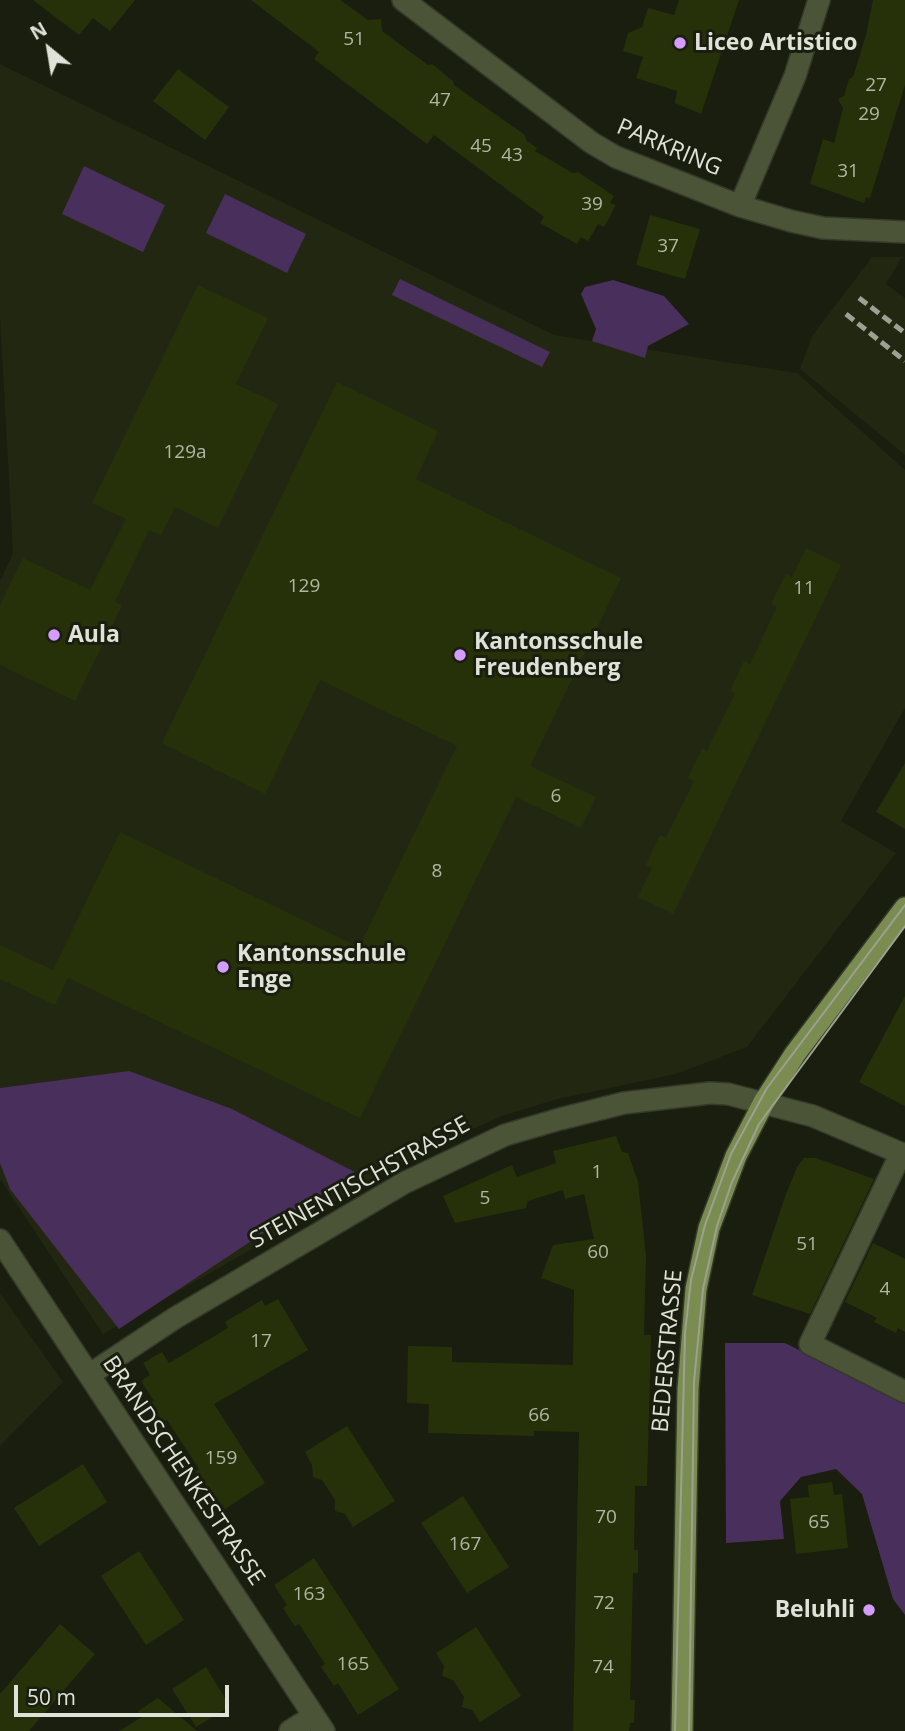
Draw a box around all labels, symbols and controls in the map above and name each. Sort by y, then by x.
north arrow [14,14,84,84]
text: N [25,16,52,46]
house number: 51 [343,29,365,51]
place label: Liceo Artistico [694,29,857,57]
marker: Liceo Artistico [672,35,688,51]
house number: 27 [865,75,887,97]
house number: 47 [429,90,451,112]
house number: 29 [858,104,880,126]
street label: PARKRING [612,114,726,182]
house number: 45 [470,136,492,158]
house number: 43 [501,145,523,167]
house number: 31 [837,161,859,183]
house number: 39 [581,194,603,216]
house number: 37 [657,236,679,258]
house number: 129a [163,442,207,464]
house number: 129 [288,576,320,598]
house number: 11 [793,578,815,600]
place label: Aula [68,621,120,649]
marker: Aula [46,627,62,643]
place label: Kantonsschule Freudenberg [474,628,643,682]
marker: Kantonsschule Freudenberg [452,647,468,663]
house number: 6 [551,786,561,808]
house number: 8 [432,861,442,883]
place label: Kantonsschule Enge [237,940,406,994]
marker: Kantonsschule Enge [215,959,231,975]
street label: STEINENTISCHSTRASSE [245,1111,475,1255]
house number: 1 [592,1162,602,1184]
house number: 5 [480,1188,490,1210]
house number: 51 [796,1234,818,1256]
house number: 60 [587,1242,609,1264]
street label: BEDERSTRASSE [647,1268,689,1434]
house number: 4 [880,1279,890,1301]
house number: 17 [250,1331,272,1353]
street label: BRANDSCHENKESTRASSE [96,1351,270,1591]
house number: 66 [528,1405,550,1427]
house number: 159 [205,1448,237,1470]
house number: 70 [595,1507,617,1529]
house number: 65 [808,1512,830,1534]
house number: 167 [449,1534,481,1556]
house number: 163 [293,1584,325,1606]
house number: 72 [593,1593,615,1615]
place label: Beluhli [775,1596,855,1624]
marker: Beluhli [861,1602,877,1618]
house number: 165 [337,1654,369,1676]
house number: 74 [592,1657,614,1679]
scale bar [18,1672,233,1716]
text: 50 m [27,1683,76,1711]

